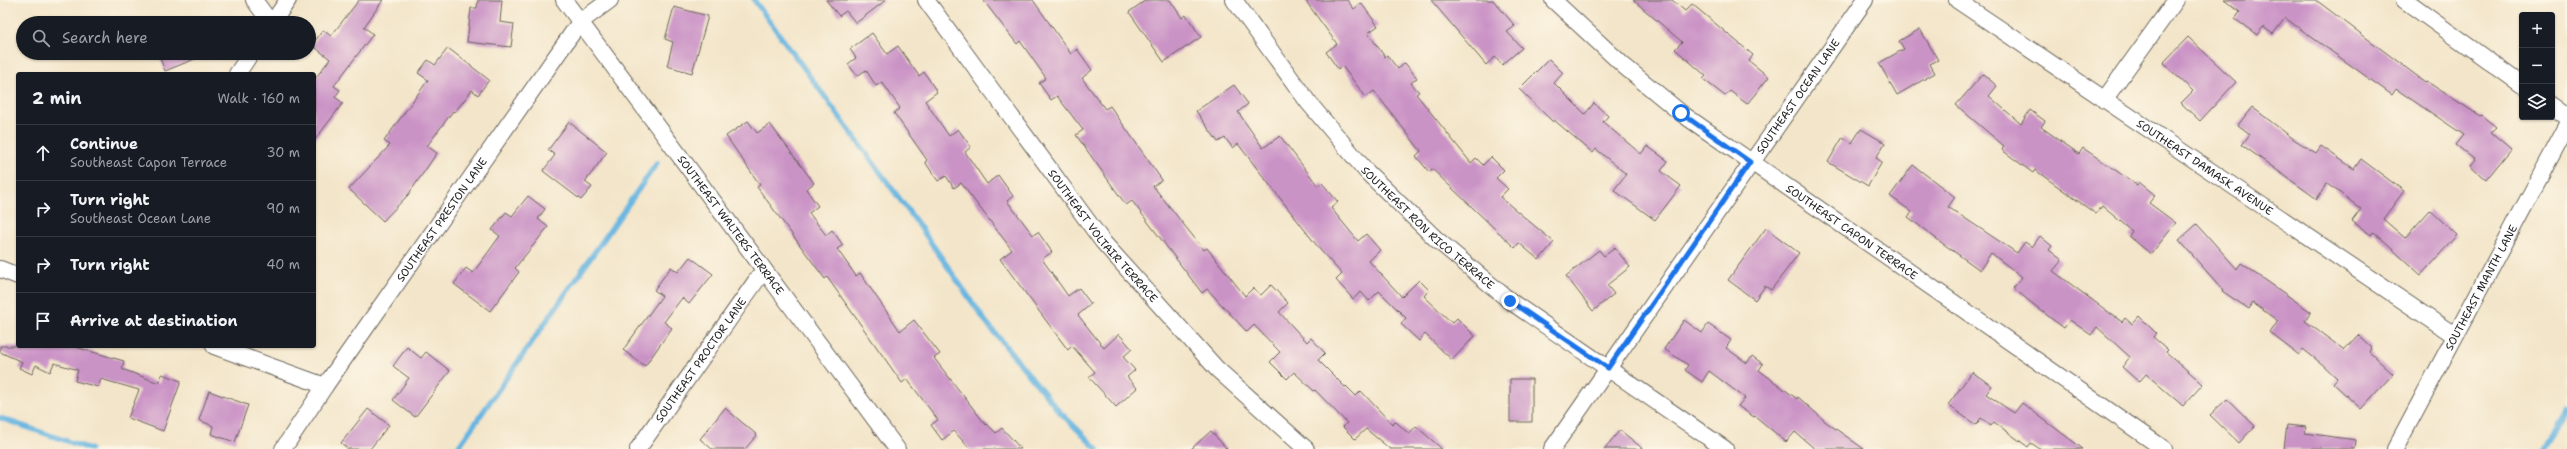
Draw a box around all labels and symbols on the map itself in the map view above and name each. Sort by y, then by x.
street label: SOUTHEAST OCEAN LANE [1753,36,1843,157]
route start [1672,104,1690,122]
street label: SOUTHEAST DAMASK AVENUE [2134,116,2276,219]
street label: SOUTHEAST WALTERS TERRACE [674,152,788,298]
street label: SOUTHEAST PRESTON LANE [393,154,490,285]
street label: SOUTHEAST RON RICO TERRACE [1358,163,1498,292]
street label: SOUTHEAST VOLTAIR TERRACE [1045,166,1161,306]
street label: SOUTHEAST CAPON TERRACE [1783,181,1921,283]
street label: SOUTHEAST MANTH LANE [2441,222,2521,353]
route end [1501,292,1519,310]
street label: SOUTHEAST PROCTOR LANE [652,294,750,425]

